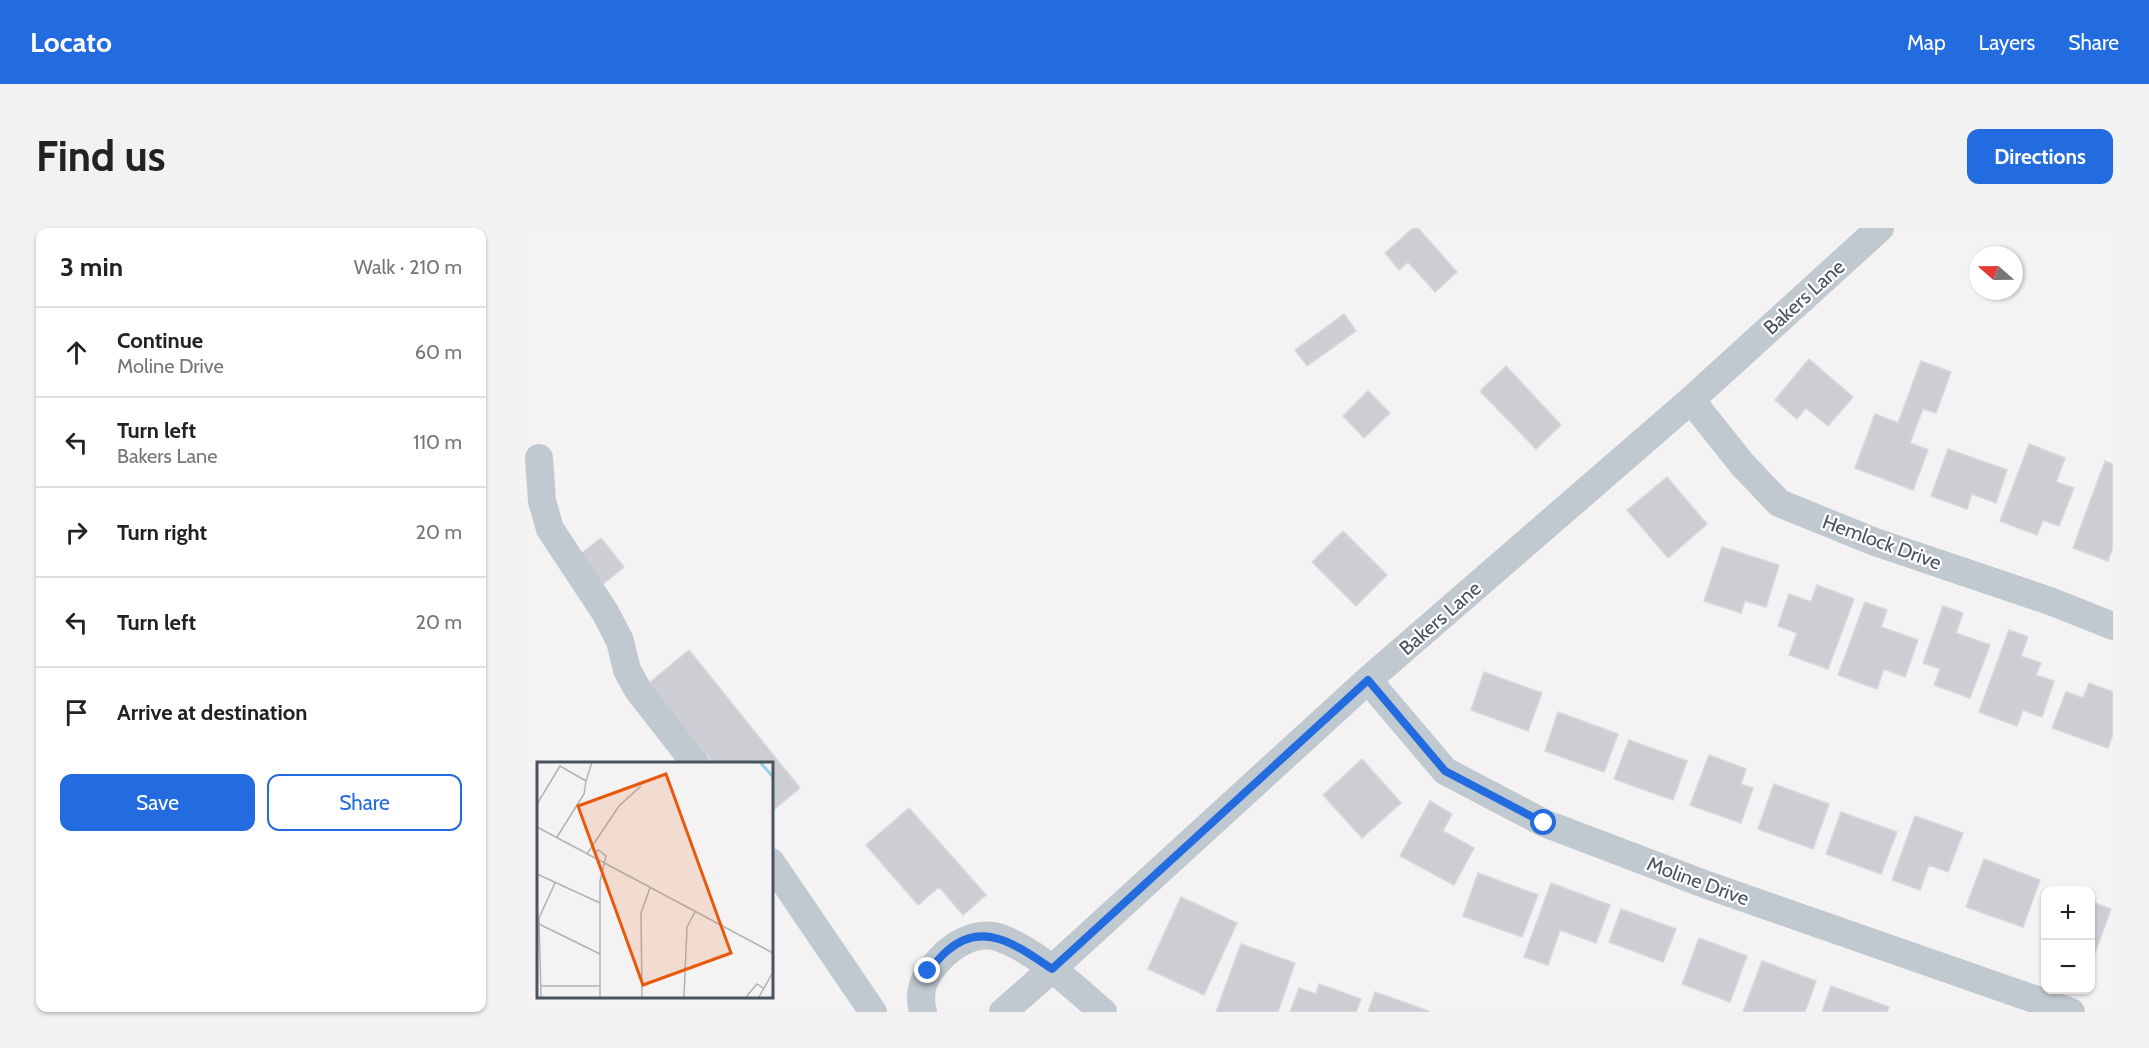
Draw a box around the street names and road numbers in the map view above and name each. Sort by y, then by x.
street label: Bakers Lane [1759,254,1849,340]
street label: Hemlock Drive [1819,509,1945,575]
street label: Bakers Lane [1394,576,1486,660]
street label: Moline Drive [1644,851,1752,911]

